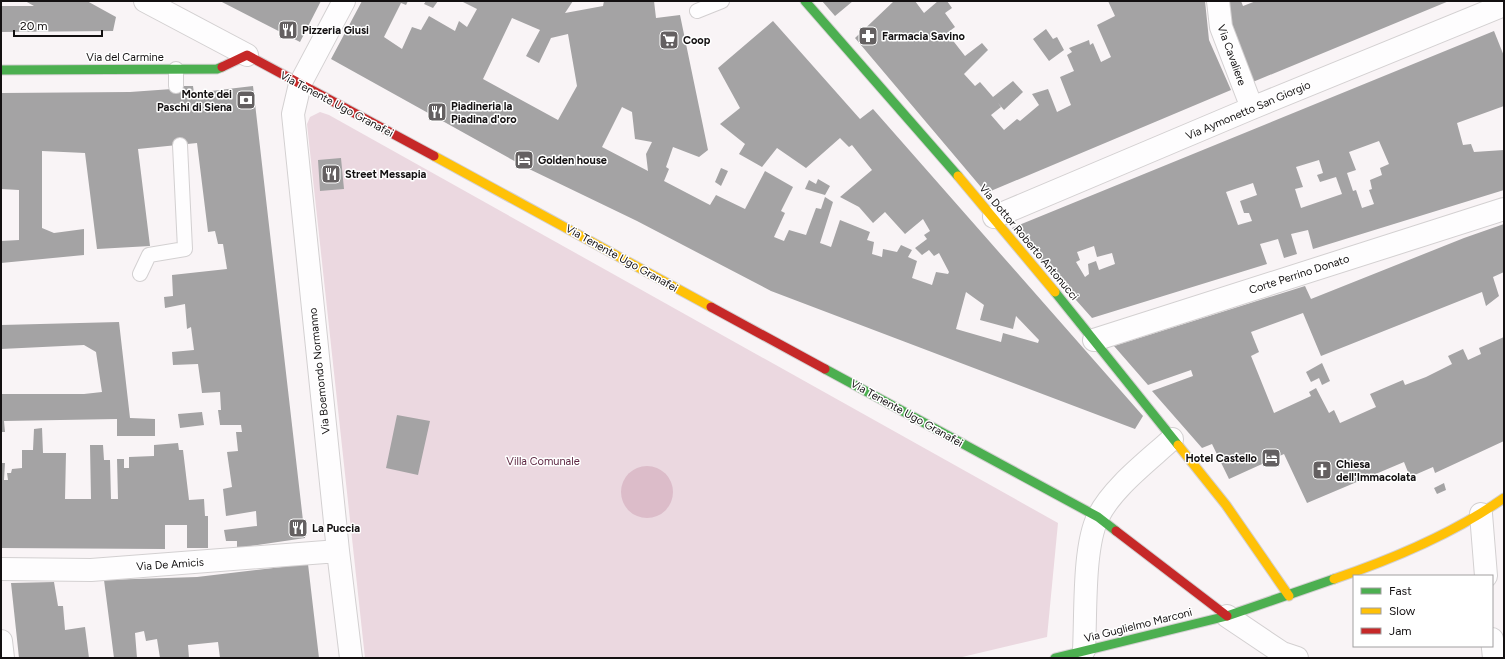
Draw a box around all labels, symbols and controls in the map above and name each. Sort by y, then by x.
scale bar [14,12,102,38]
text: 20 m [20,19,48,33]
restaurant icon: Pizzeria Giusi [277,19,299,41]
street label: Via Cavaliere [1214,23,1249,87]
place label: Pizzeria Giusi [302,24,369,37]
pharmacy icon: Farmacia Savino [857,25,879,47]
supermarket icon: Coop [658,29,680,51]
place label: Farmacia Savino [882,30,965,43]
place label: Coop [683,34,711,47]
street label: Via del Carmine [86,51,164,64]
street label: Via Tenente Ugo Granafei [278,69,396,140]
street label: Via Aymonetto San Giorgio [1184,78,1313,143]
place label: Monte dei Paschi di Siena [157,88,232,114]
bank icon: Monte dei Paschi di Siena [235,89,257,111]
place label: Piadineria la Piadina d'oro [451,100,517,126]
restaurant icon: Piadineria la Piadina d'oro [426,101,448,123]
hotel icon: Golden house [513,149,535,171]
place label: Golden house [538,154,607,167]
restaurant icon: Street Messapia [320,163,342,185]
place label: Street Messapia [345,168,427,181]
street label: Via Dottor Roberto Antonucci [976,182,1081,303]
street label: Via Tenente Ugo Granafei [563,222,680,295]
street label: Corte Perrino Donato [1247,252,1351,297]
street label: Via Boemondo Normanno [306,307,333,435]
street label: Via Tenente Ugo Granafei [848,377,965,450]
hotel icon: Hotel Castello [1260,447,1282,469]
place label: Hotel Castello [1185,452,1258,465]
park label: Villa Comunale [506,455,580,468]
place label: Chiesa dell'Immacolata [1336,458,1416,484]
church icon: Chiesa dell'Immacolata [1311,459,1333,481]
restaurant icon: La Puccia [287,517,309,539]
place label: La Puccia [312,522,360,535]
street label: Via De Amicis [136,556,204,573]
legend [1353,575,1493,647]
text: Fast [1389,584,1412,598]
text: Slow [1389,604,1416,618]
street label: Via Guglielmo Marconi [1083,606,1194,645]
text: Jam [1389,624,1412,638]

